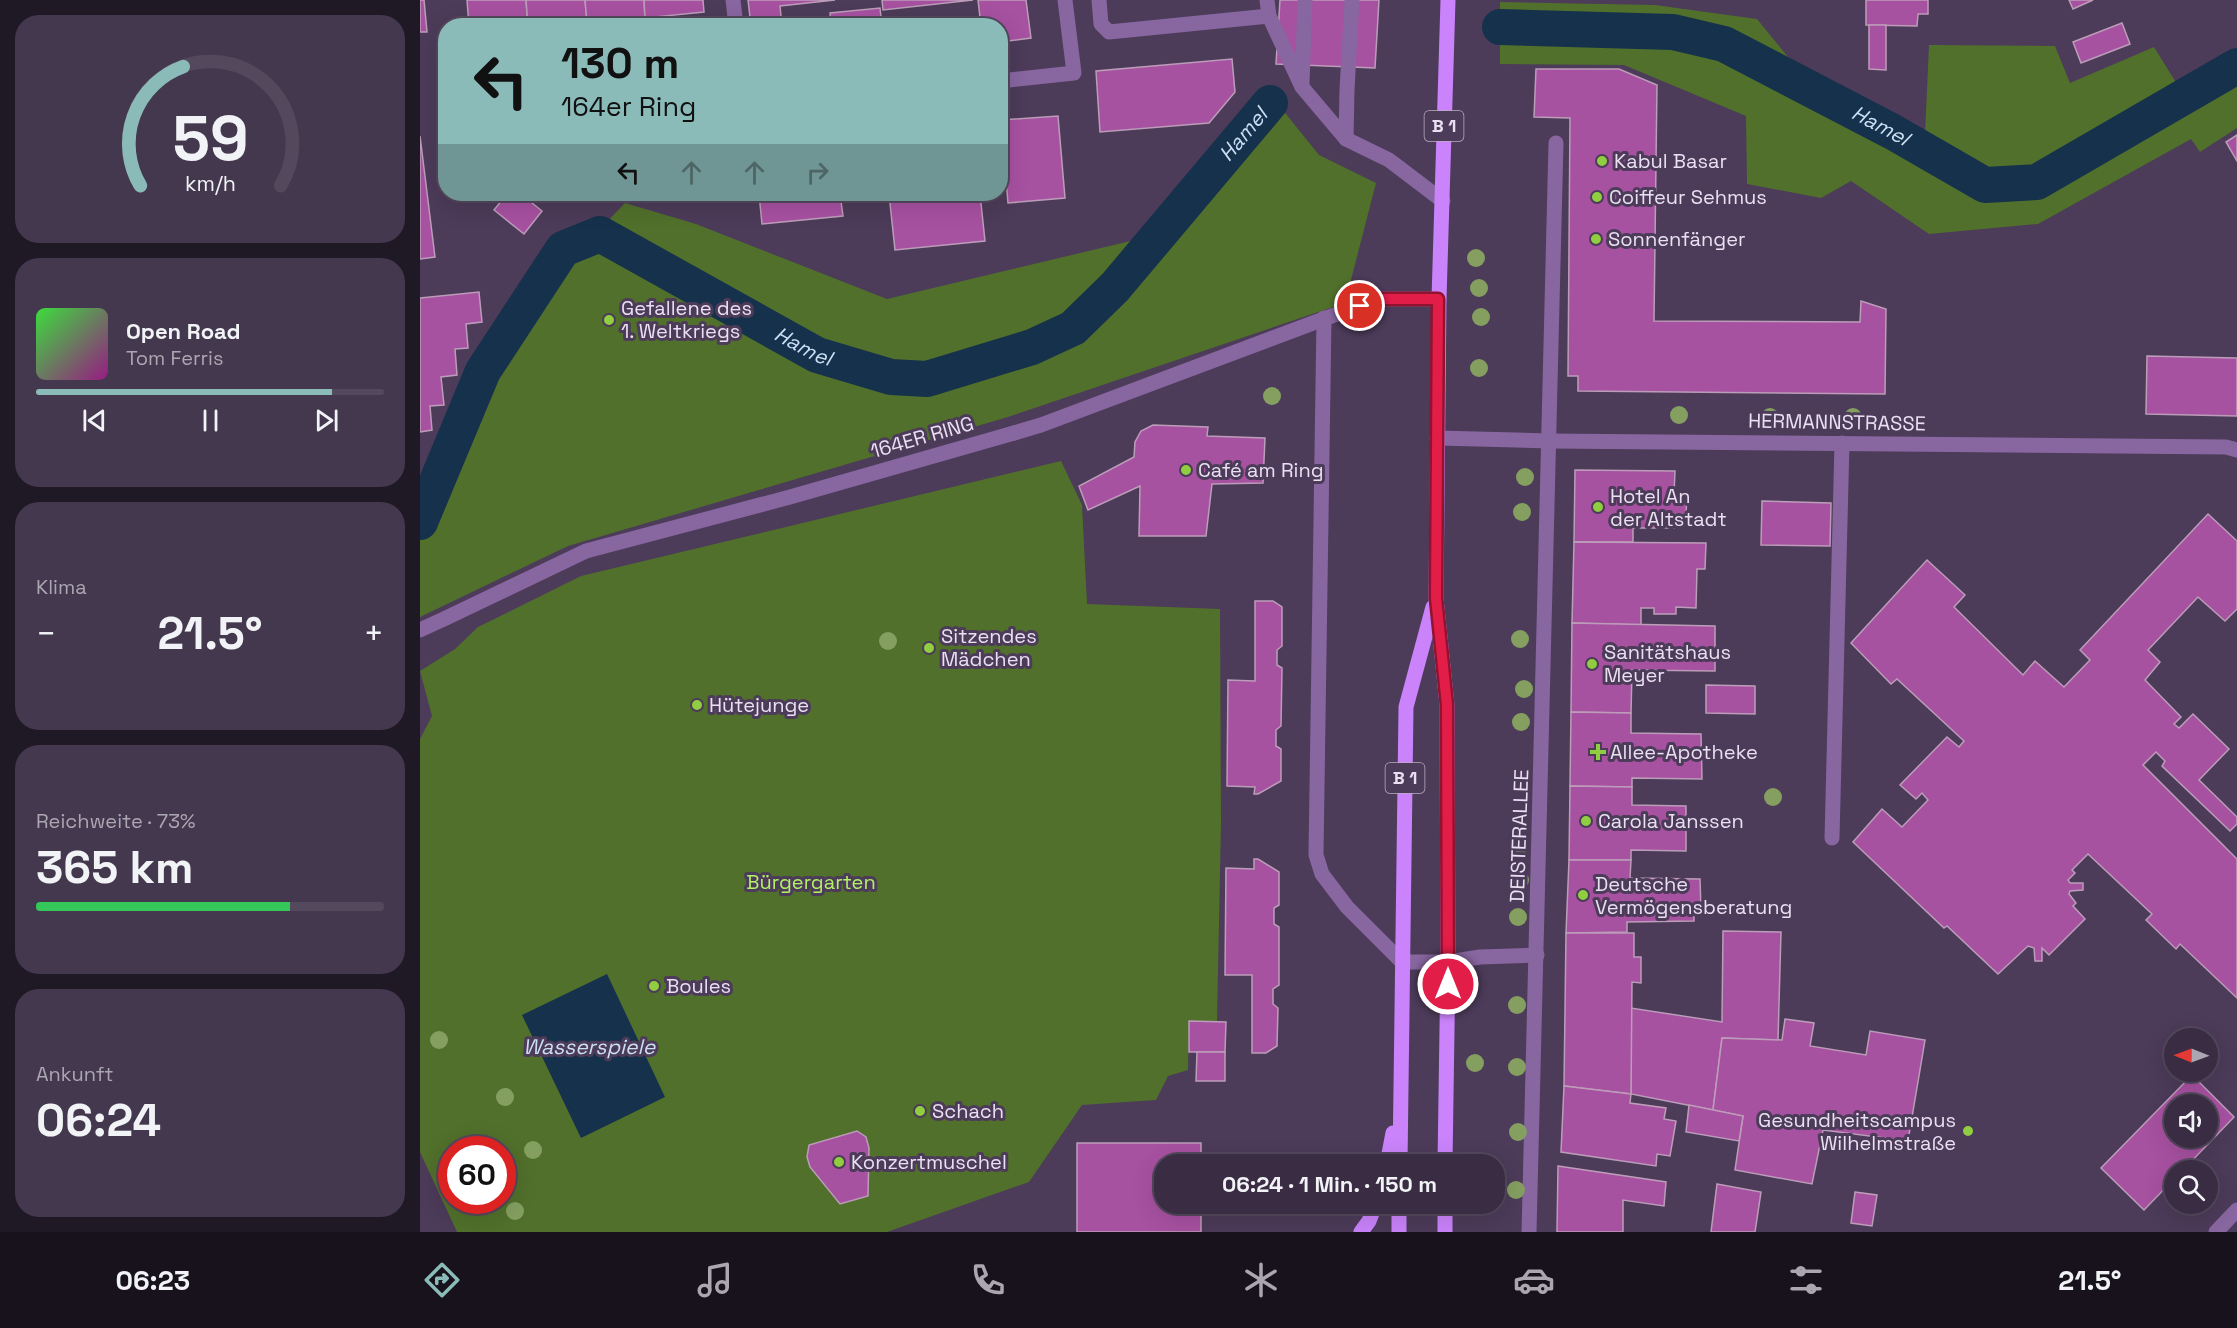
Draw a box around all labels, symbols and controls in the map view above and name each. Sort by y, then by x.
text: 130 m [561,37,679,90]
icon: left [462,42,540,120]
text: 164er Ring [561,89,696,124]
text: 59 [172,99,248,178]
water label: Hamel [1847,99,1917,153]
water label: Hamel [1213,100,1275,167]
road number: B 1 [1424,111,1464,141]
place label: Kabul Basar [1614,148,1727,174]
marker: Kabul Basar [1595,154,1609,168]
icon: left [612,156,645,189]
icon: ahead [675,156,708,189]
icon: ahead [738,156,771,189]
icon: right [801,156,834,189]
text: km/h [184,171,236,198]
place label: Coiffeur Sehmus [1609,184,1767,210]
marker: Coiffeur Sehmus [1590,190,1604,204]
place label: Sonnenfänger [1608,226,1746,252]
marker: Sonnenfänger [1589,232,1603,246]
pin [1334,280,1385,331]
icon: arrive [1343,289,1376,322]
place label: Gefallene des 1. Weltkriegs [621,295,752,344]
marker: Gefallene des 1. Weltkriegs [602,313,616,327]
text: Open Road [126,317,241,345]
water label: Hamel [770,320,838,373]
text: Tom Ferris [126,345,224,371]
icon: previous [78,404,111,437]
icon: pause [194,404,227,437]
icon: next [310,404,343,437]
street label: HERMANNSTRASSE [1748,407,1926,437]
street label: 164ER RING [867,410,977,464]
place label: Café am Ring [1198,457,1324,483]
marker: Café am Ring [1179,463,1193,477]
place label: Hotel An der Altstadt [1610,483,1727,532]
marker: Hotel An der Altstadt [1591,500,1605,514]
text: Klima [36,574,87,600]
text: 21.5° [157,605,263,662]
text: − [36,613,56,655]
text: + [364,613,384,655]
place label: Sitzendes Mädchen [941,623,1037,672]
place label: Sanitätshaus Meyer [1604,639,1731,688]
marker: Sitzendes Mädchen [922,641,936,655]
marker: Sanitätshaus Meyer [1585,657,1599,671]
place label: Hütejunge [709,692,809,718]
marker: Hütejunge [690,698,704,712]
place label: Allee-Apotheke [1610,739,1758,765]
marker: Allee-Apotheke [1591,745,1605,759]
road number: B 1 [1386,763,1424,793]
street label: DEISTERALLEE [1504,769,1534,903]
text: Reichweite · 73% [36,808,196,834]
place label: Carola Janssen [1598,808,1744,834]
marker: Carola Janssen [1579,814,1593,828]
text: 365 km [36,839,193,896]
park label: Bürgergarten [746,869,876,895]
place label: Deutsche Vermögensberatung [1595,871,1792,920]
marker: Deutsche Vermögensberatung [1576,888,1590,902]
position arrow [1416,952,1480,1016]
place label: Boules [666,973,731,999]
marker: Boules [647,979,661,993]
north arrow [2164,1028,2218,1082]
map controls [2164,1028,2218,1214]
water label: Wasserspiele [523,1033,657,1060]
text: Ankunft [36,1061,114,1087]
text: 06:24 [36,1092,161,1149]
button: sound [2164,1094,2218,1148]
place label: Schach [932,1098,1004,1124]
marker: Schach [913,1104,927,1118]
place label: Gesundheitscampus Wilhelmstraße [1758,1107,1956,1156]
marker: Gesundheitscampus Wilhelmstraße [1961,1124,1975,1138]
speed limit sign: 60 [438,1136,516,1214]
place label: Konzertmuschel [851,1149,1007,1175]
marker: Konzertmuschel [832,1155,846,1169]
button: search [2164,1160,2218,1214]
text: 06:24 · 1 Min. · 150 m [1222,1170,1437,1198]
icon: directions [421,1259,463,1301]
icon: music [694,1259,736,1301]
icon: phone [967,1259,1009,1301]
icon: climate [1240,1259,1282,1301]
icon: car [1513,1259,1555,1301]
icon: filters [1785,1259,1827,1301]
text: 06:23 [115,1263,190,1298]
text: 21.5° [2058,1263,2122,1298]

